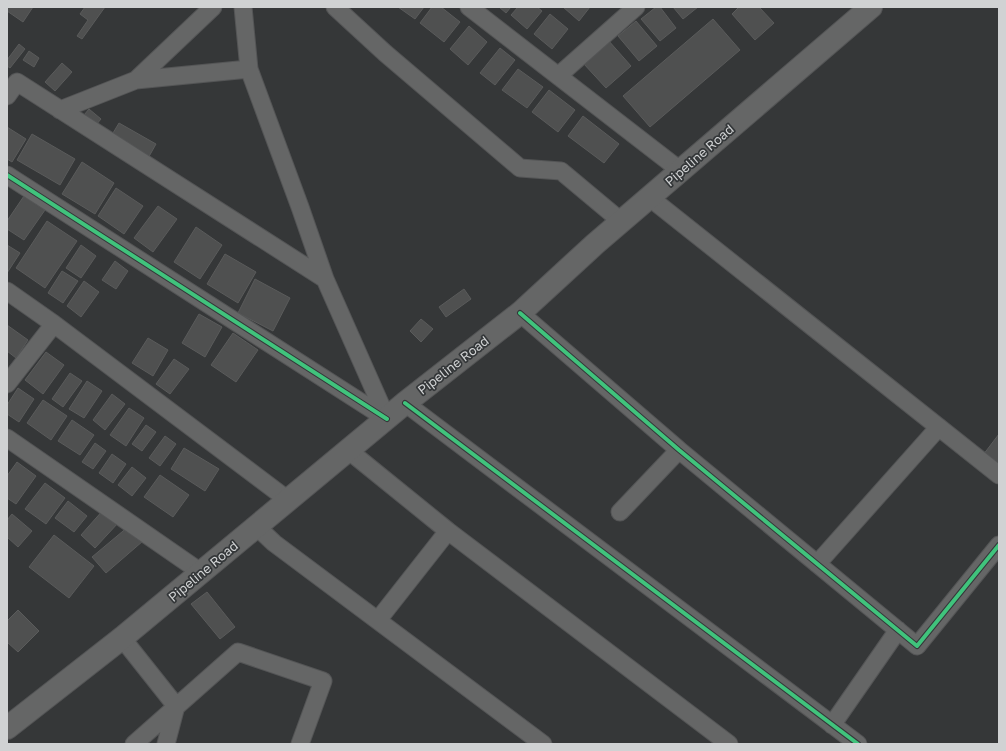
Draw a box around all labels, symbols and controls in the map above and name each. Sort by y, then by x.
street label: Pipeline Road [661,121,737,189]
street label: Pipeline Road [414,332,492,398]
street label: Pipeline Road [165,537,241,605]

